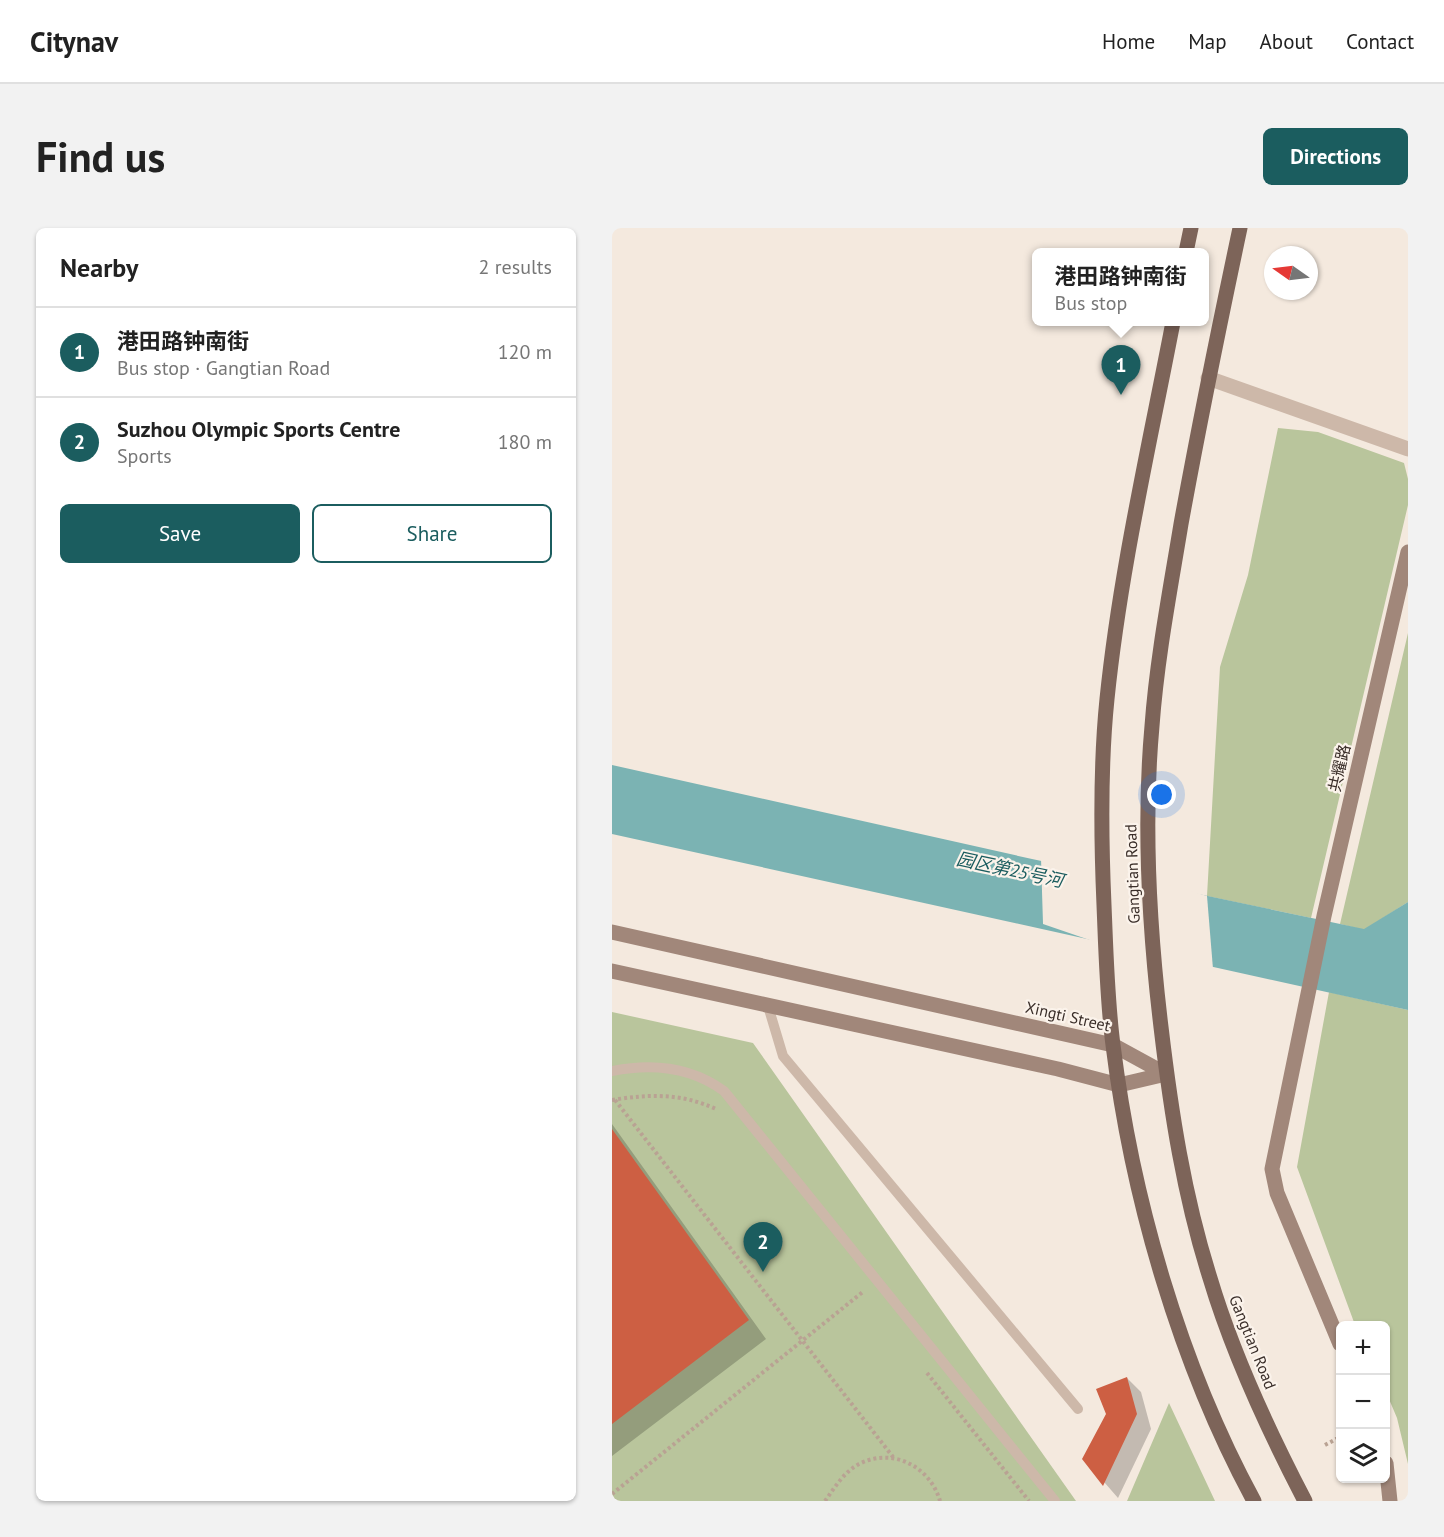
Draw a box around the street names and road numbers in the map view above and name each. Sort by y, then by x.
street label: 共耀路 [1324,742,1354,794]
street label: Gangtian Road [1120,824,1144,924]
street label: Xingti Street [1024,997,1113,1036]
street label: Gangtian Road [1225,1292,1281,1392]

